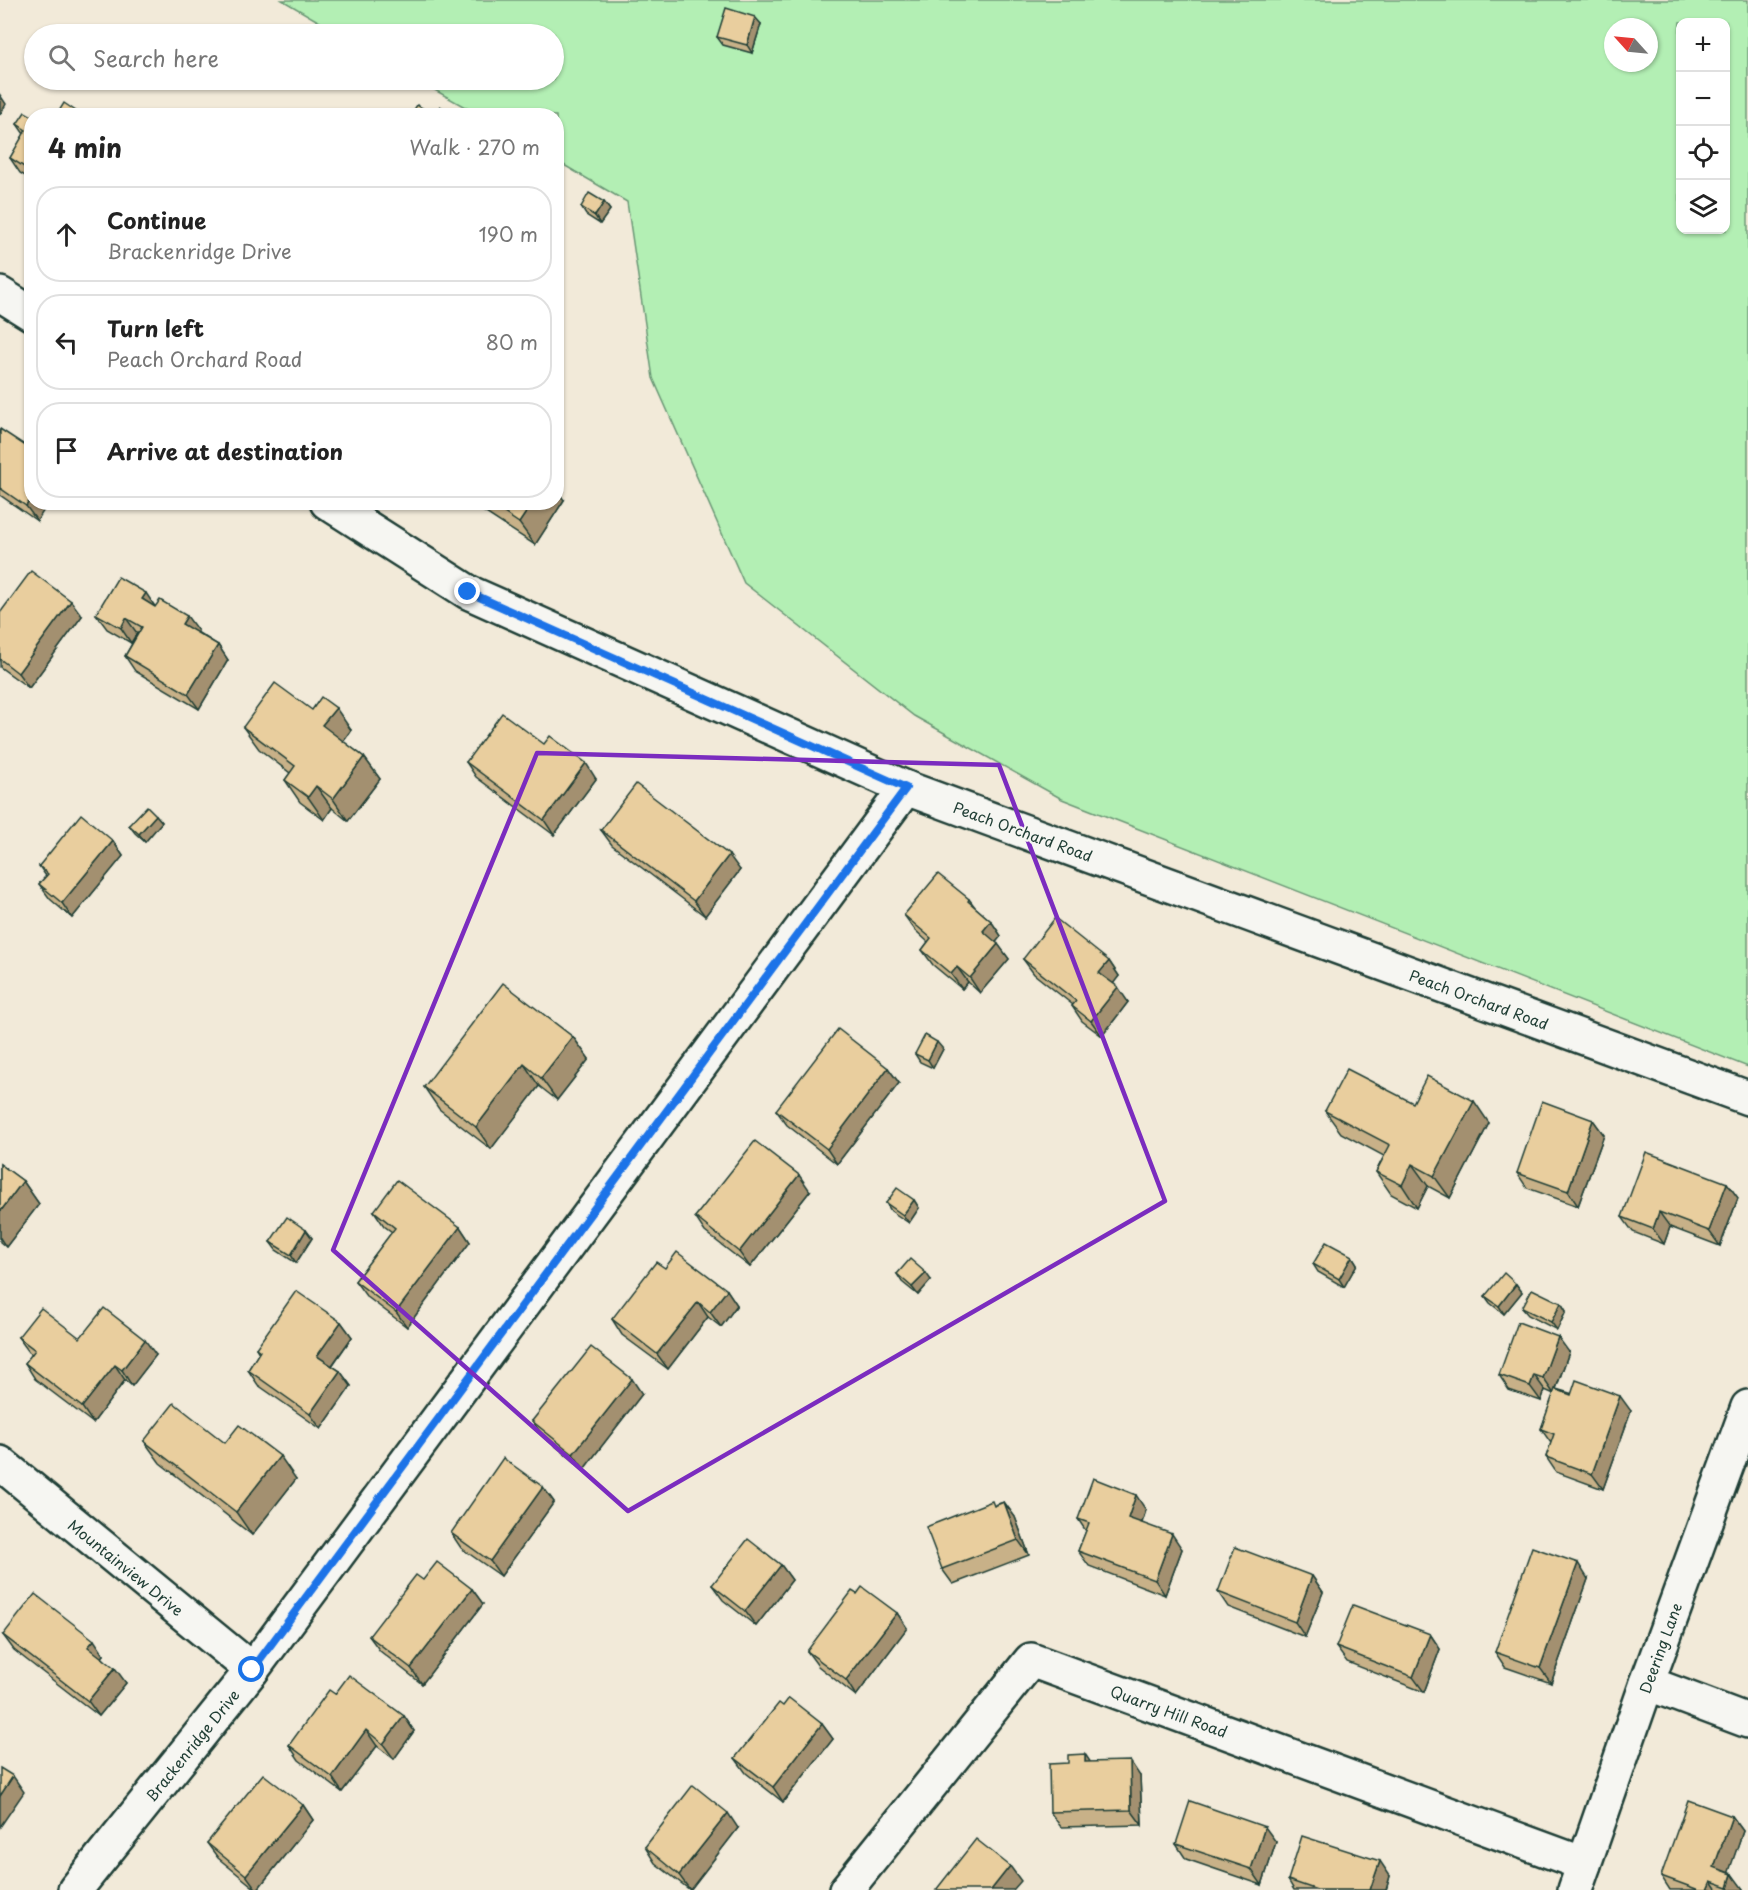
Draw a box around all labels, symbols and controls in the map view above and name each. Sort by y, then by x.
north arrow [1604,18,1658,72]
map controls [1676,18,1730,234]
button: + [1676,18,1730,72]
search box [24,24,564,90]
icon: search [45,41,78,74]
text: Search here [93,41,219,74]
button: − [1676,72,1730,126]
button: locate [1676,126,1730,180]
text: 4 min [48,128,122,167]
text: Walk · 270 m [409,132,540,162]
button: layers [1676,180,1730,234]
text: Continue [107,203,206,236]
icon: ahead [50,218,83,251]
text: 190 m [479,219,538,249]
text: Brackenridge Drive [107,236,292,266]
text: Turn left [107,311,204,344]
icon: left [50,326,83,359]
text: 80 m [486,327,538,357]
text: Peach Orchard Road [107,344,302,374]
icon: arrive [50,434,83,467]
text: Arrive at destination [107,434,343,467]
route end [454,578,480,604]
street label: Peach Orchard Road [950,795,1096,867]
street label: Peach Orchard Road [1406,963,1552,1035]
street label: Mountainview Drive [63,1513,189,1621]
street label: Deering Lane [1633,1599,1687,1697]
route start [238,1656,264,1682]
street label: Quarry Hill Road [1107,1679,1231,1743]
street label: Brackenridge Drive [139,1684,245,1806]

